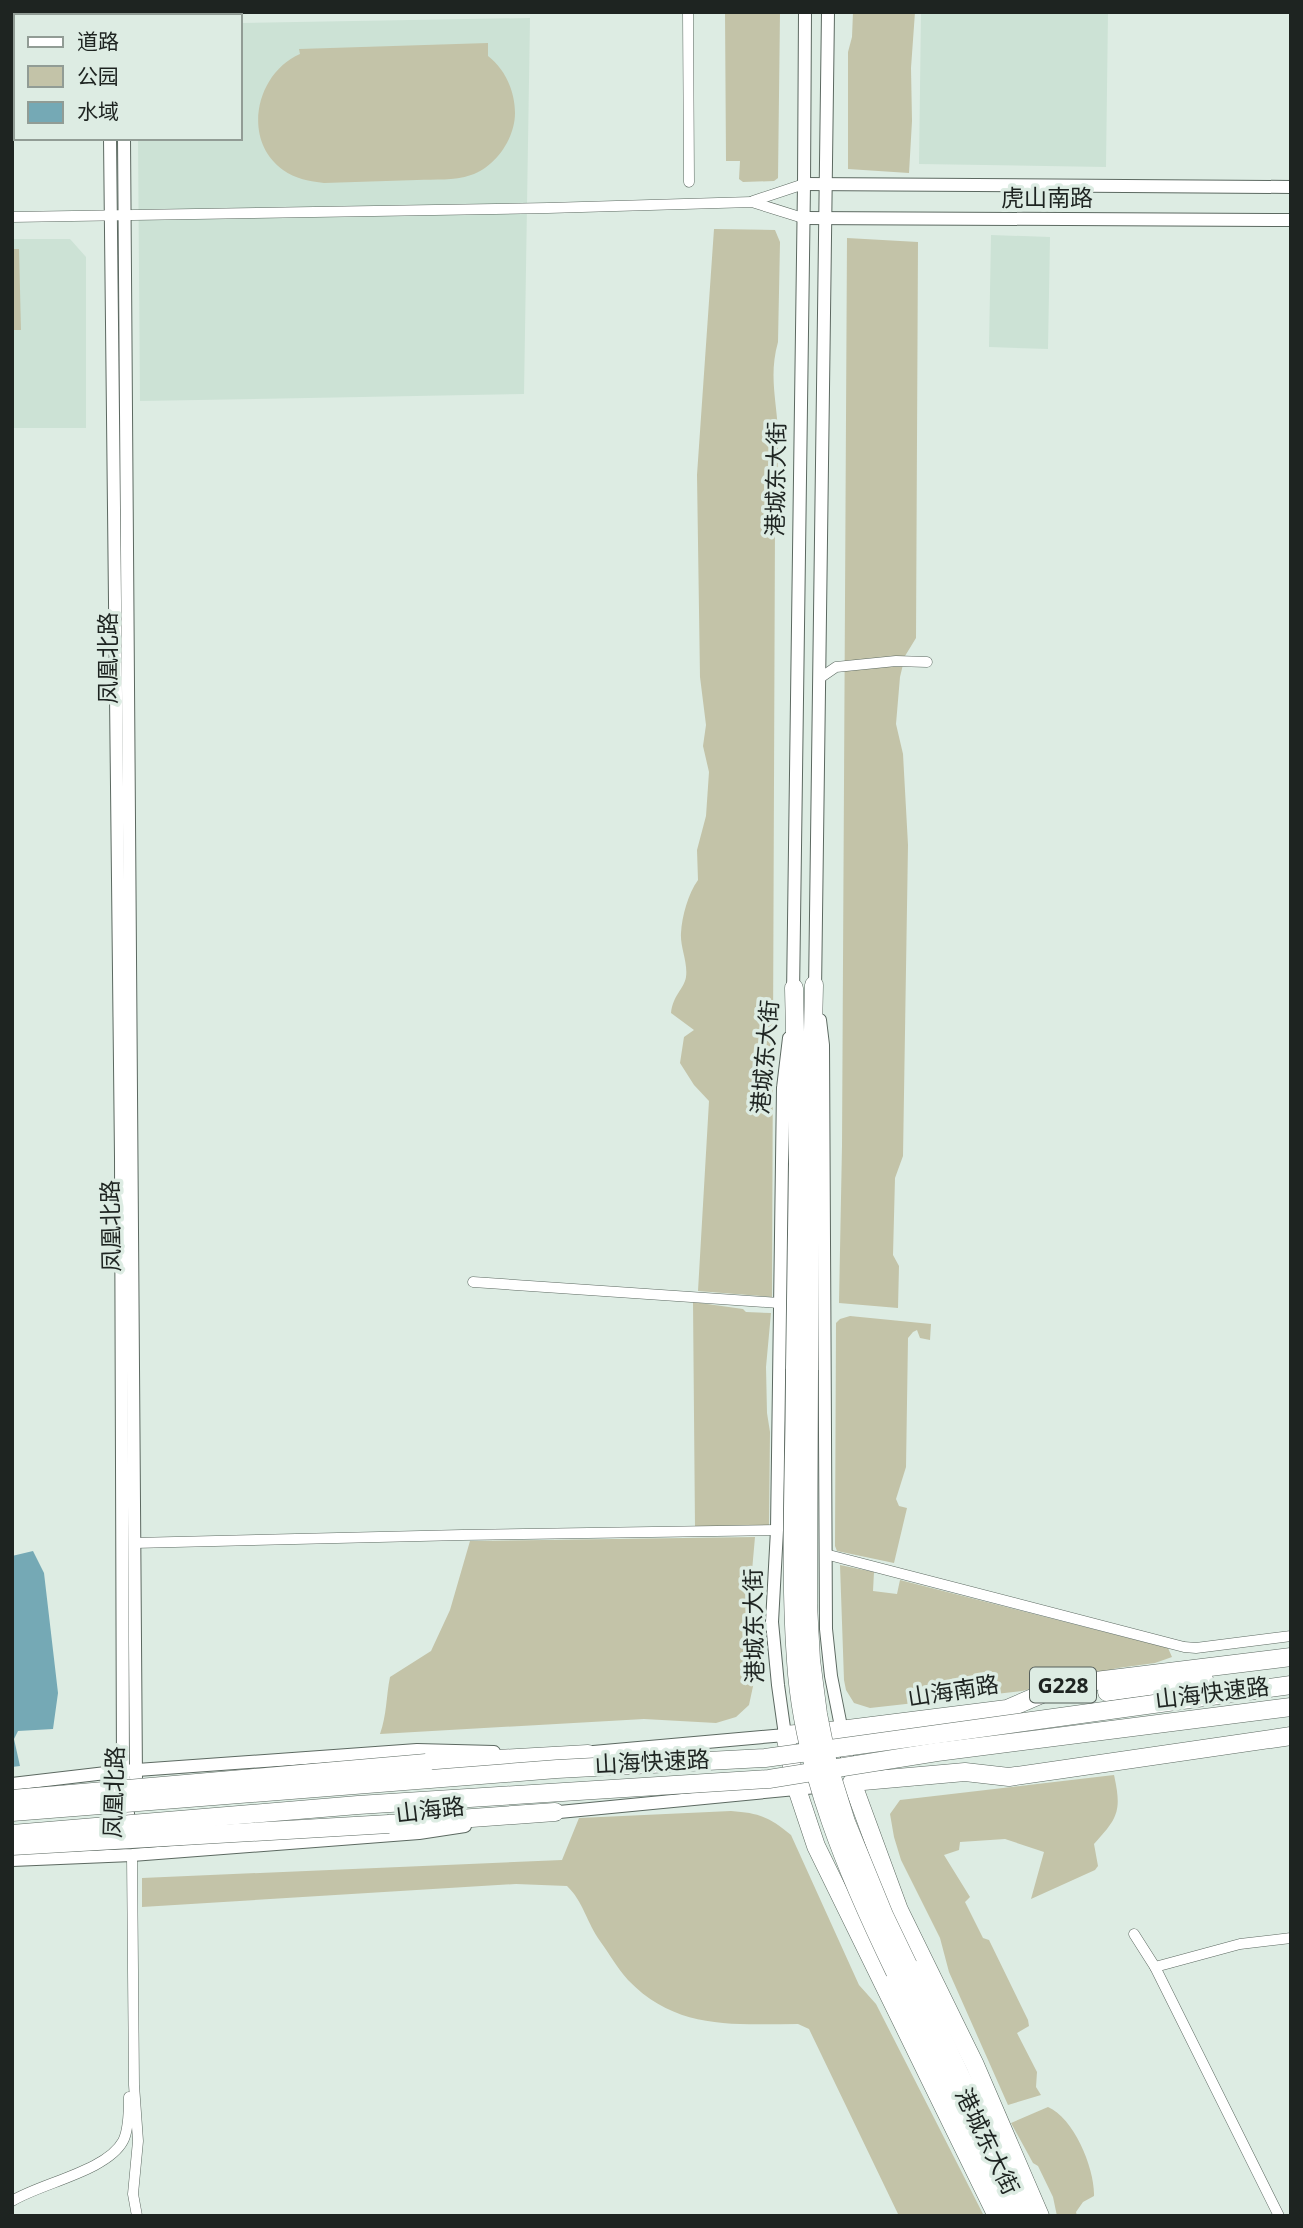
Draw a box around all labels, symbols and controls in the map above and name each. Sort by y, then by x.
legend [14,14,242,140]
text: 道路 [77,27,119,55]
text: 公园 [77,62,119,90]
text: 水域 [77,97,119,125]
street label: 虎山南路 [1001,181,1093,213]
street label: 港城东大街 [758,421,792,537]
street label: 凤凰北路 [91,612,123,704]
street label: 港城东大街 [743,998,785,1116]
street label: 凤凰北路 [93,1180,127,1272]
street label: 港城东大街 [736,1568,770,1684]
street label: 山海南路 [905,1667,1001,1713]
road number: G228 [1030,1668,1096,1702]
street label: 山海快速路 [1153,1669,1271,1715]
street label: 山海快速路 [594,1742,710,1780]
street label: 凤凰北路 [95,1745,131,1839]
street label: 山海路 [394,1789,466,1829]
street label: 港城东大街 [948,2082,1028,2200]

